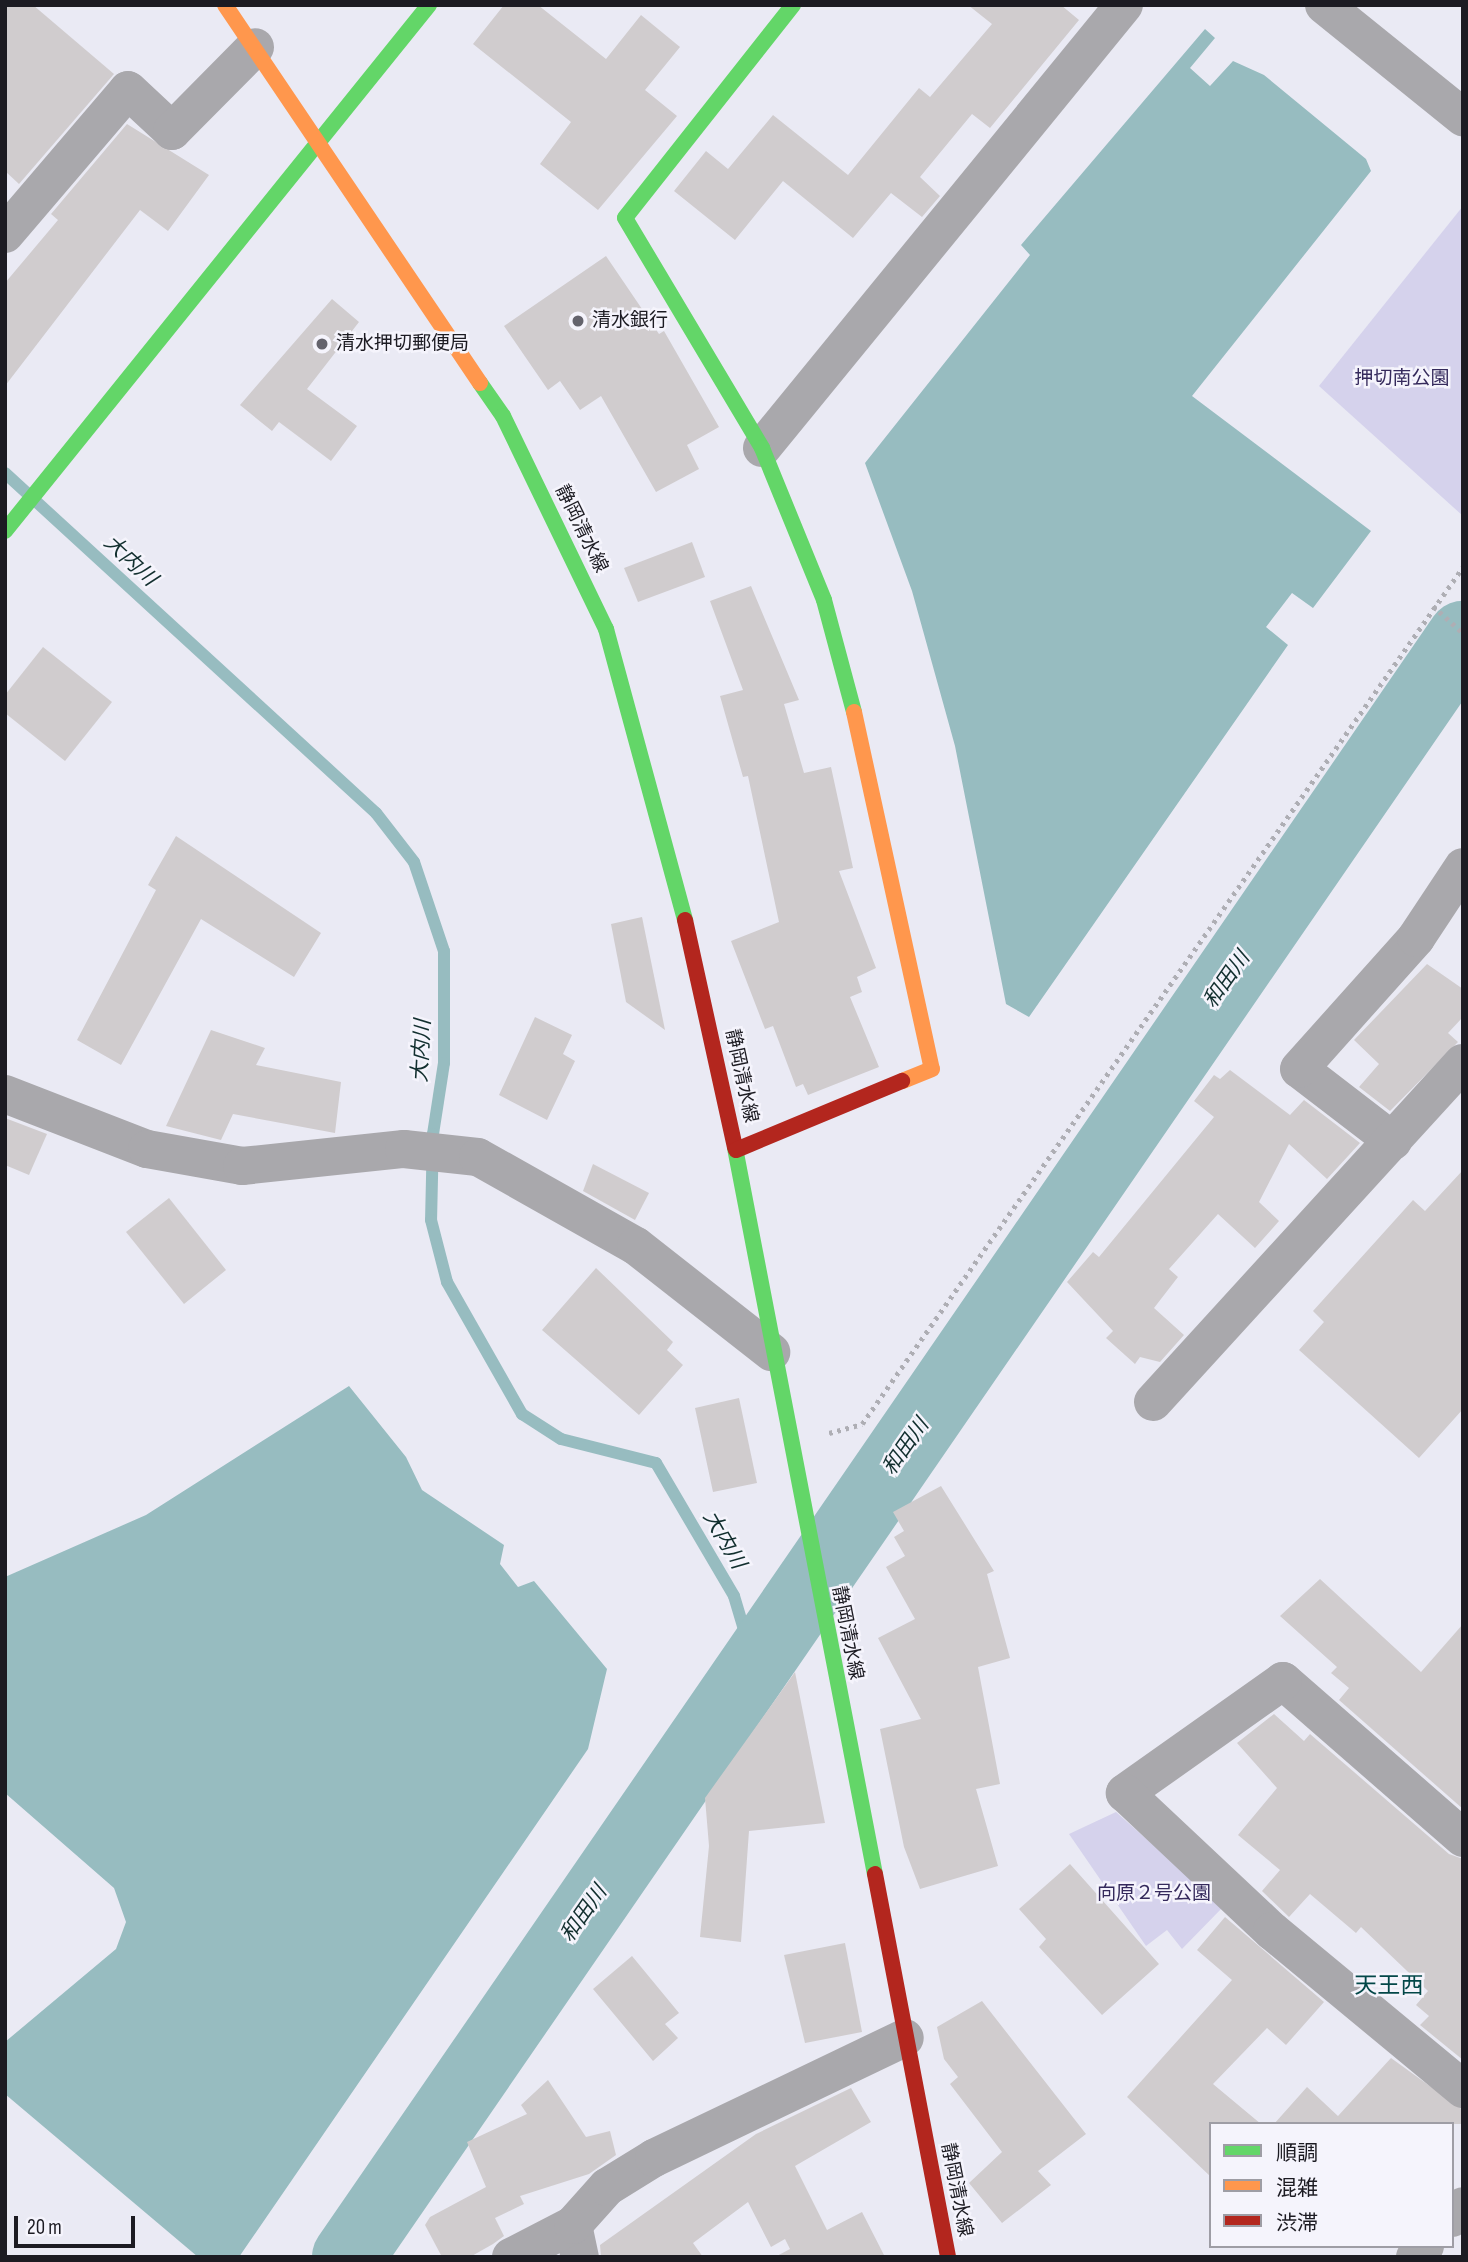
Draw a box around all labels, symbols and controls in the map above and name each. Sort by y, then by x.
place label: 清水銀行 [592,310,668,332]
marker: 清水銀行 [570,313,586,329]
place label: 清水押切郵便局 [336,333,469,355]
marker: 清水押切郵便局 [314,336,330,352]
park label: 押切南公園 [1355,368,1449,390]
street label: 静岡清水線 [550,481,612,577]
water label: 大内川 [98,530,162,592]
water label: 和田川 [1199,947,1255,1013]
water label: 大内川 [408,1019,436,1083]
street label: 静岡清水線 [720,1027,762,1125]
water label: 和田川 [878,1414,934,1480]
water label: 大内川 [697,1506,751,1574]
street label: 静岡清水線 [827,1584,867,1682]
water label: 和田川 [556,1881,612,1947]
park label: 向原２号公園 [1097,1883,1211,1905]
district label: 天王西 [1355,1972,1423,2000]
legend [1209,2122,1454,2248]
street label: 静岡清水線 [936,2141,976,2239]
text: 順調 [1276,2141,1318,2166]
text: 混雑 [1276,2176,1318,2201]
scale bar [18,2202,138,2246]
text: 渋滞 [1276,2211,1318,2236]
text: 20 m [27,2215,62,2240]

